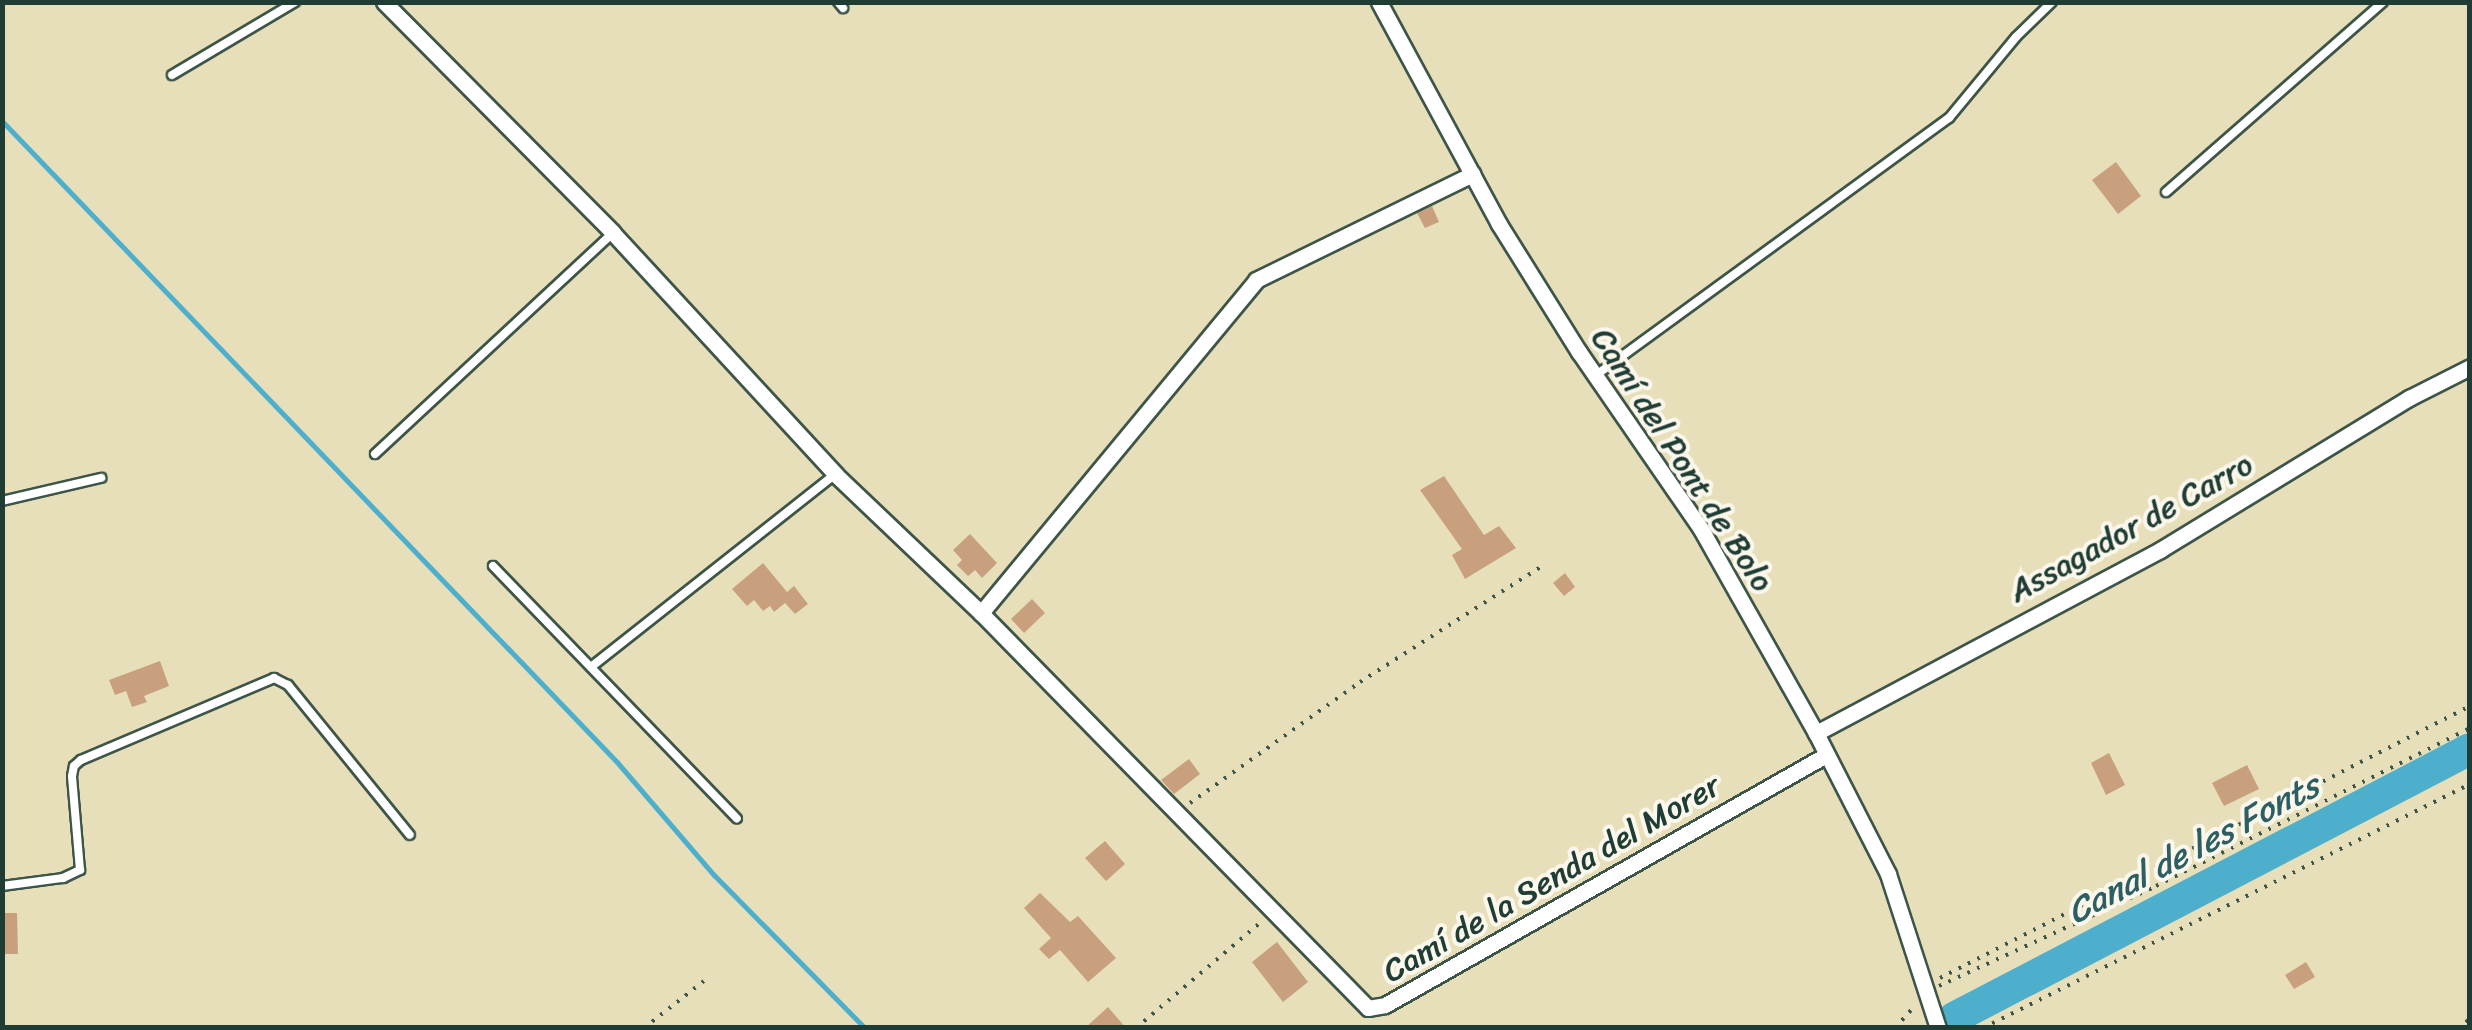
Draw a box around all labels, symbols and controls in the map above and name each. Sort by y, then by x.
street label: Camí del Pont de Bolo [1582,321,1782,599]
street label: Assagador de Carro [2002,445,2260,611]
water label: Canal de les Fonts [2060,764,2326,932]
street label: Camí de la Senda del Morer [1376,766,1728,992]

